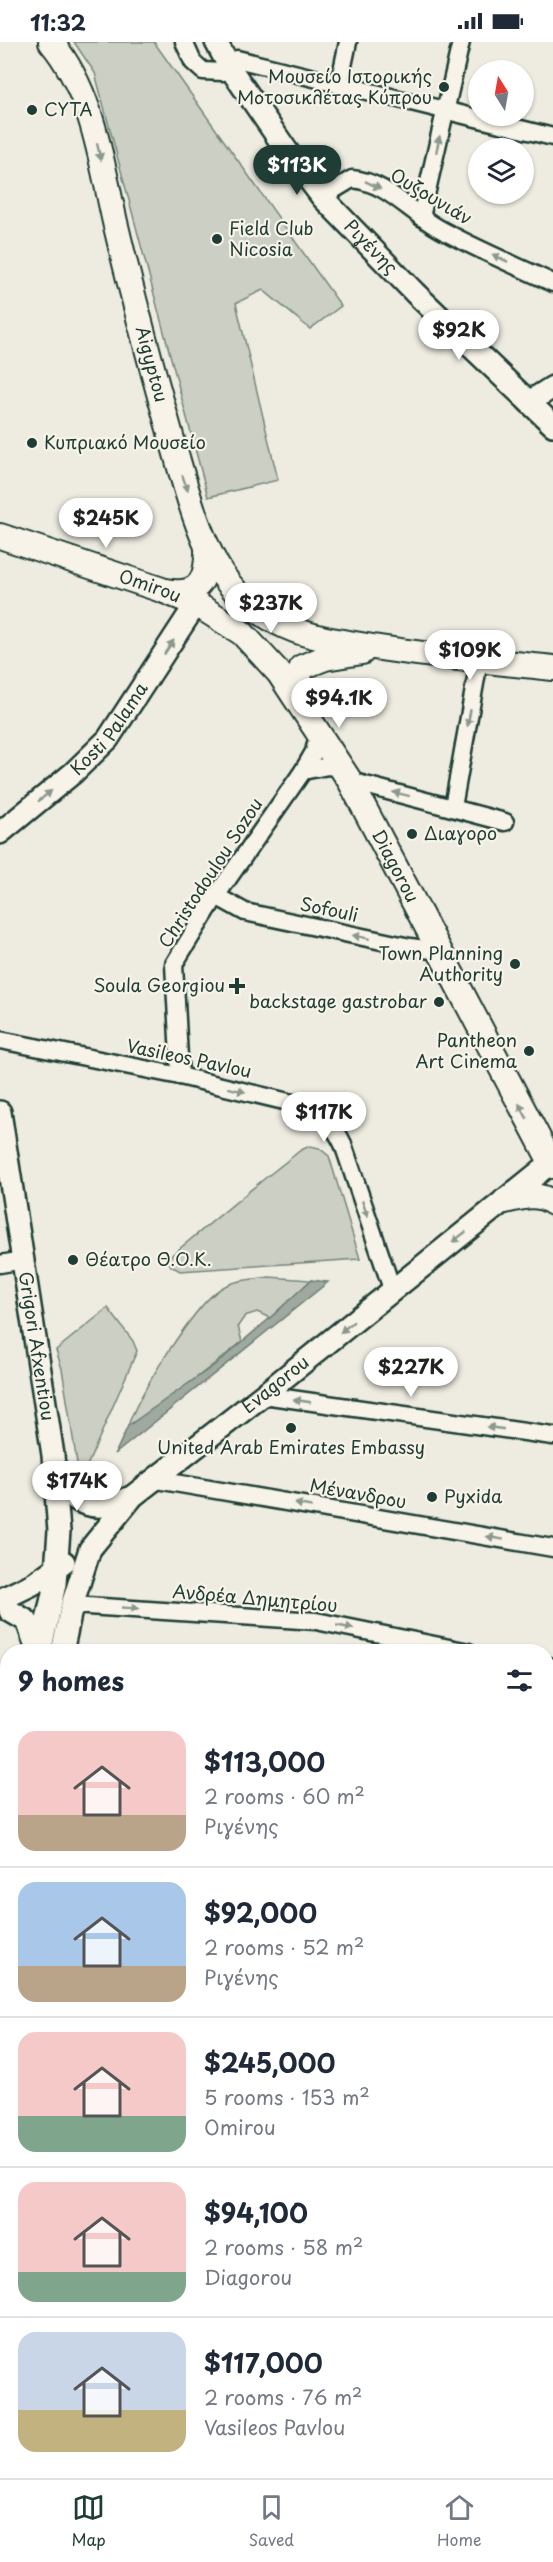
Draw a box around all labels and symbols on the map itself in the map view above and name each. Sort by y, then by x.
north arrow [468,60,534,126]
place label: Μουσείο Ιστορικής Μοτοσικλέτας Κύπρου [237,62,432,110]
marker: Μουσείο Ιστορικής Μοτοσικλέτας Κύπρου [437,80,451,94]
place label: CYTA [44,95,93,122]
marker: CYTA [25,103,39,117]
one-way arrow [433,135,443,153]
one-way arrow [95,143,104,162]
pin: $113K [255,145,339,196]
street label: Ουζουνιάν [386,161,478,231]
one-way arrow [365,181,382,190]
street label: Ριγένης [339,213,405,280]
place label: Field Club Nicosia [229,214,314,262]
marker: Field Club Nicosia [210,232,224,246]
one-way arrow [492,253,509,262]
pin: $92K [423,310,495,361]
street label: Aigyptou [130,323,176,405]
place label: Κυπριακό Μουσείο [44,428,206,455]
marker: Κυπριακό Μουσείο [25,436,39,450]
one-way arrow [181,474,191,492]
pin: $245K [64,498,148,549]
street label: Omirou [116,562,186,609]
pin: $237K [229,583,313,634]
pin: $109K [428,630,512,681]
one-way arrow [163,639,174,655]
street label: Kosti Palama [63,676,154,781]
pin: $94.1K [290,678,388,729]
one-way arrow [464,709,473,728]
one-way arrow [37,789,53,802]
one-way arrow [392,789,410,798]
street label: Christodoulou Sozou [151,792,269,953]
place label: Διαγορο [424,819,497,846]
street label: Diagorou [366,824,427,907]
marker: Διαγορο [405,827,419,841]
street label: Sofouli [298,889,361,928]
one-way arrow [351,932,370,941]
place label: Town Planning Authority [378,939,503,987]
marker: Town Planning Authority [508,957,522,971]
place label: Soula Georgiou [93,971,225,998]
marker: Soula Georgiou [230,979,244,993]
place label: backstage gastrobar [249,987,428,1014]
marker: backstage gastrobar [432,995,446,1009]
place label: Pantheon Art Cinema [415,1026,518,1074]
street label: Vasileos Pavlou [124,1031,254,1084]
marker: Pantheon Art Cinema [522,1044,536,1058]
one-way arrow [227,1085,246,1095]
pin: $117K [282,1092,366,1143]
one-way arrow [518,1102,528,1119]
one-way arrow [361,1200,370,1218]
one-way arrow [451,1231,467,1244]
place label: Θέατρο Θ.Ο.Κ. [85,1245,212,1272]
marker: Θέατρο Θ.Ο.Κ. [66,1253,80,1267]
street label: Grigori Afxentiou [13,1269,63,1423]
one-way arrow [339,1320,355,1333]
pin: $227K [369,1347,453,1398]
street label: Evagorou [235,1348,314,1419]
one-way arrow [292,1396,311,1405]
marker: United Arab Emirates Embassy [284,1421,298,1435]
one-way arrow [485,1423,504,1432]
place label: United Arab Emirates Embassy [157,1433,425,1460]
pin: $174K [35,1461,119,1512]
street label: Μένανδρου [308,1471,409,1514]
place label: Pyxida [444,1482,503,1509]
marker: Pyxida [425,1490,439,1504]
one-way arrow [293,1500,312,1509]
one-way arrow [486,1533,505,1542]
street label: Ανδρέα Δημητρίου [171,1577,339,1618]
one-way arrow [121,1603,140,1612]
one-way arrow [336,1623,355,1632]

